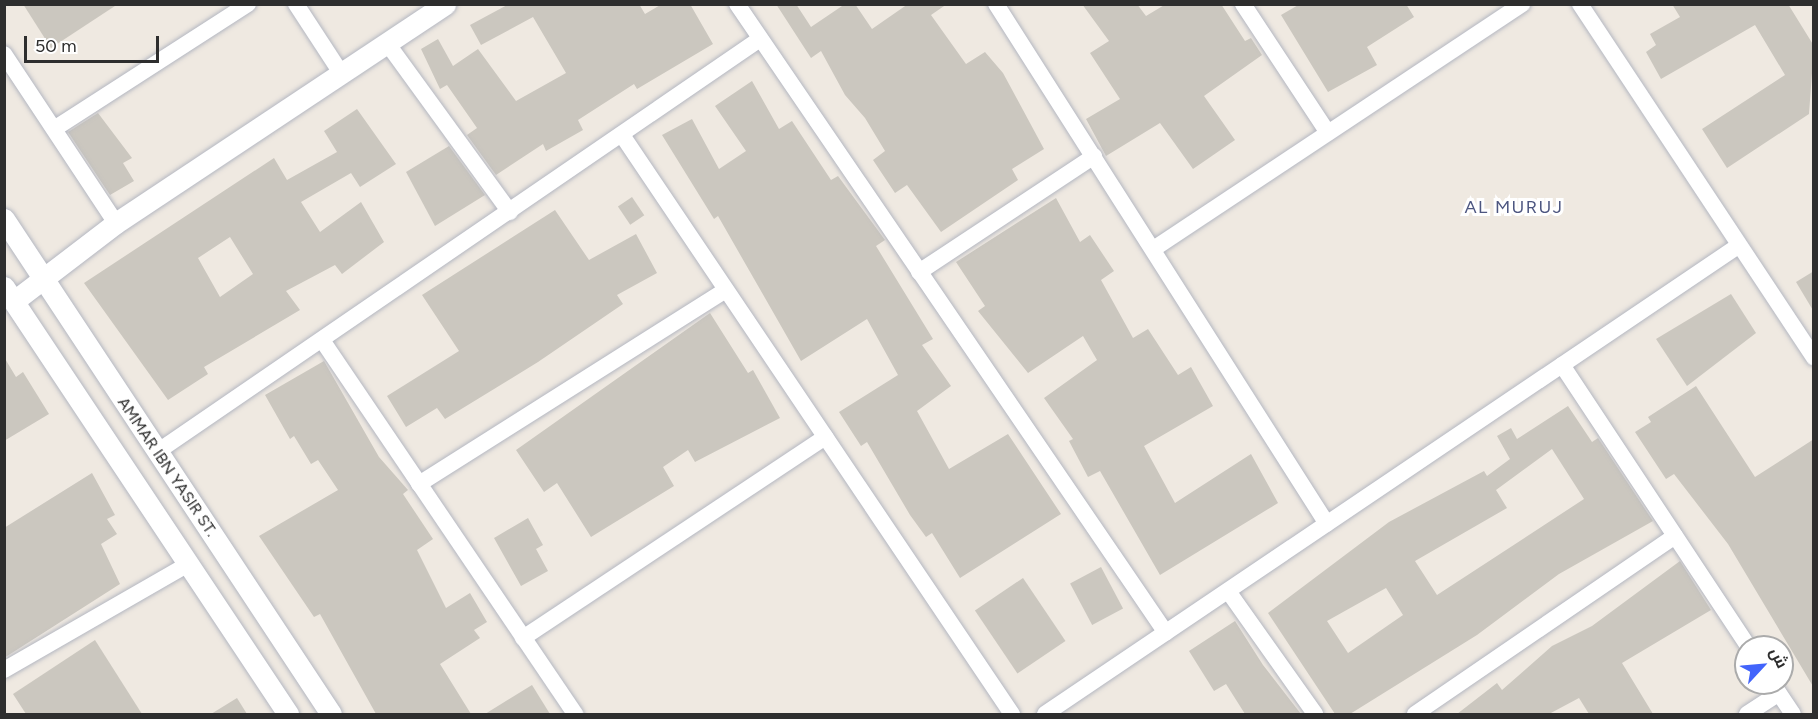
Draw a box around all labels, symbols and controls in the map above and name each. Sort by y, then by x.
scale bar [27,24,162,62]
text: 50 m [35,35,77,57]
district label: AL MURUJ [1464,196,1564,218]
street label: AMMAR IBN YASIR ST. [113,394,221,540]
north arrow [1734,635,1794,695]
text: ش [1766,644,1792,671]

